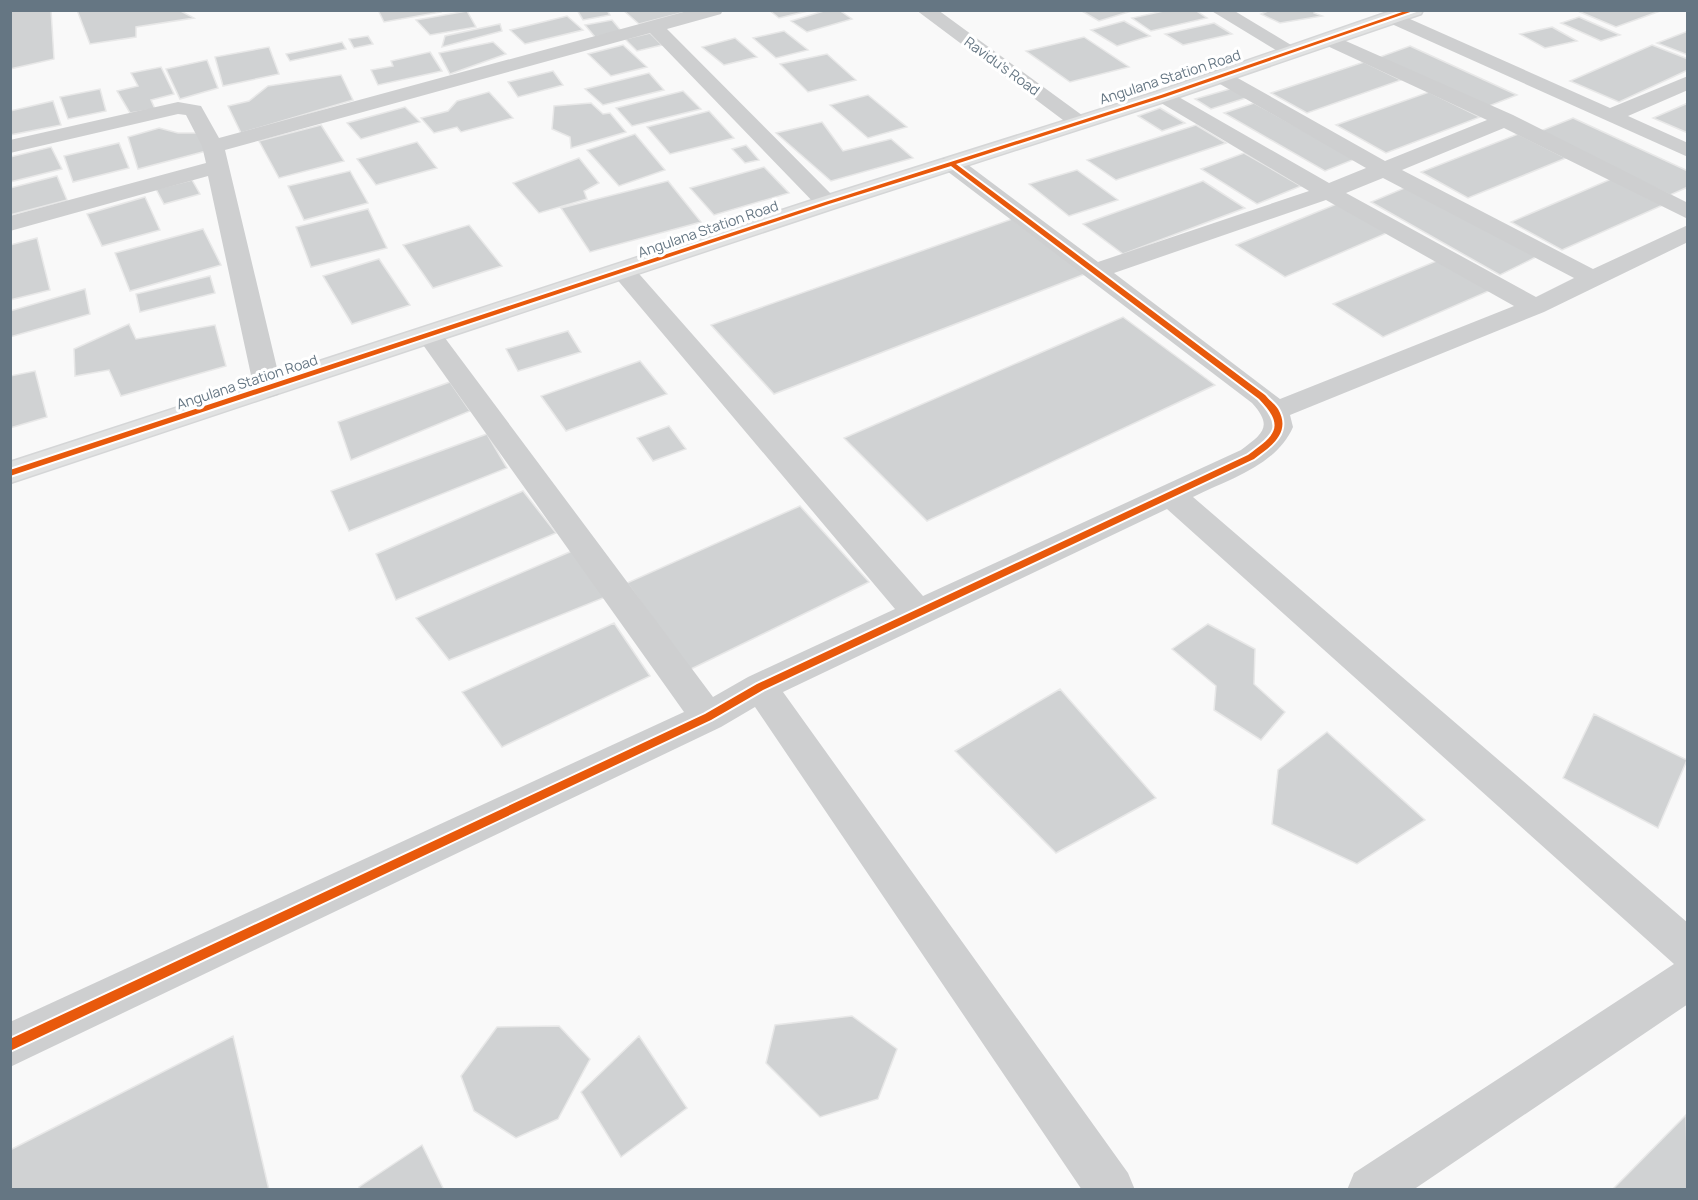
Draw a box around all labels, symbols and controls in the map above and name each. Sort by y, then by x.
street label: Ravidu's Road [961,32,1044,99]
street label: Angulana Station Road [1097,45,1243,108]
street label: Angulana Station Road [635,196,781,261]
street label: Angulana Station Road [174,350,320,413]

